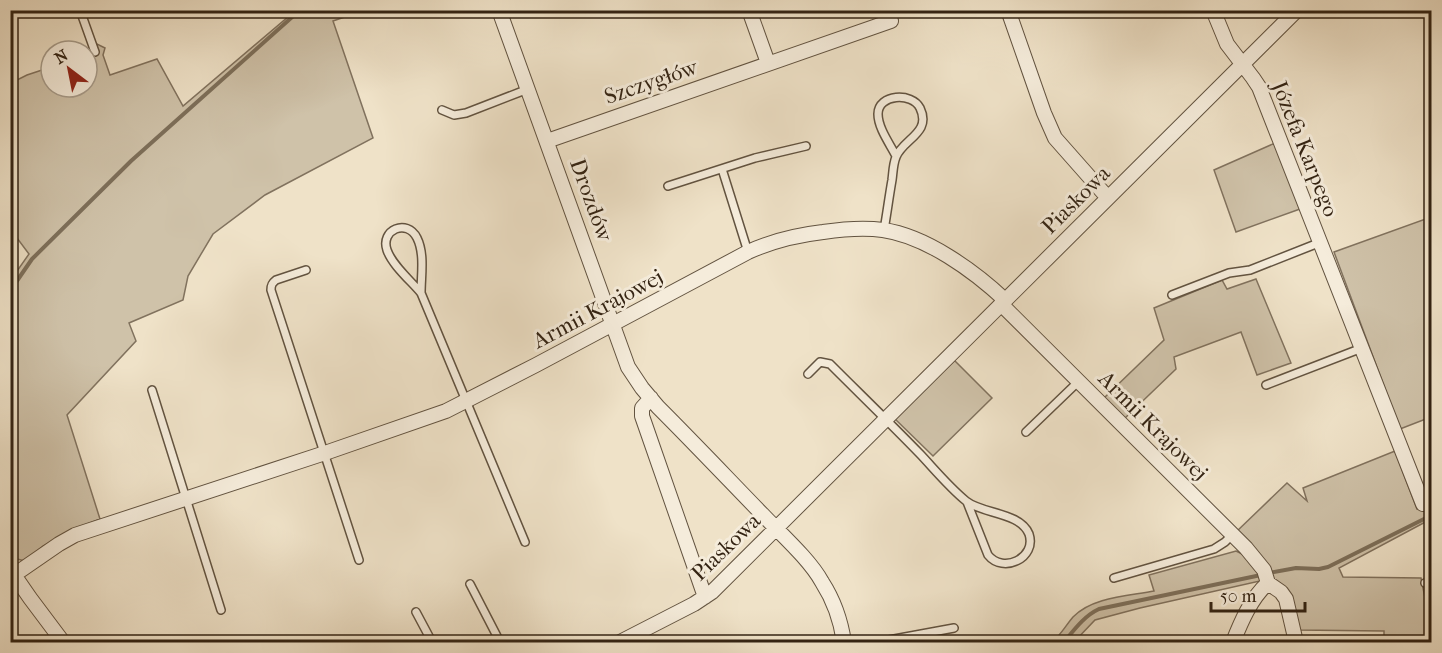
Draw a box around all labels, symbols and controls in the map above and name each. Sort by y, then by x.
north arrow [39,39,99,99]
text: N [51,45,72,68]
street label: Szczygłów [601,54,701,110]
street label: Józefa Karpego [1265,76,1344,220]
street label: Drozdów [564,155,618,245]
street label: Piaskowa [1036,160,1116,240]
street label: Armii Krajowej [527,264,668,355]
street label: Armii Krajowej [1092,365,1213,486]
street label: Piaskowa [686,507,767,586]
scale bar [1211,575,1306,613]
text: 50 m [1220,586,1257,607]

